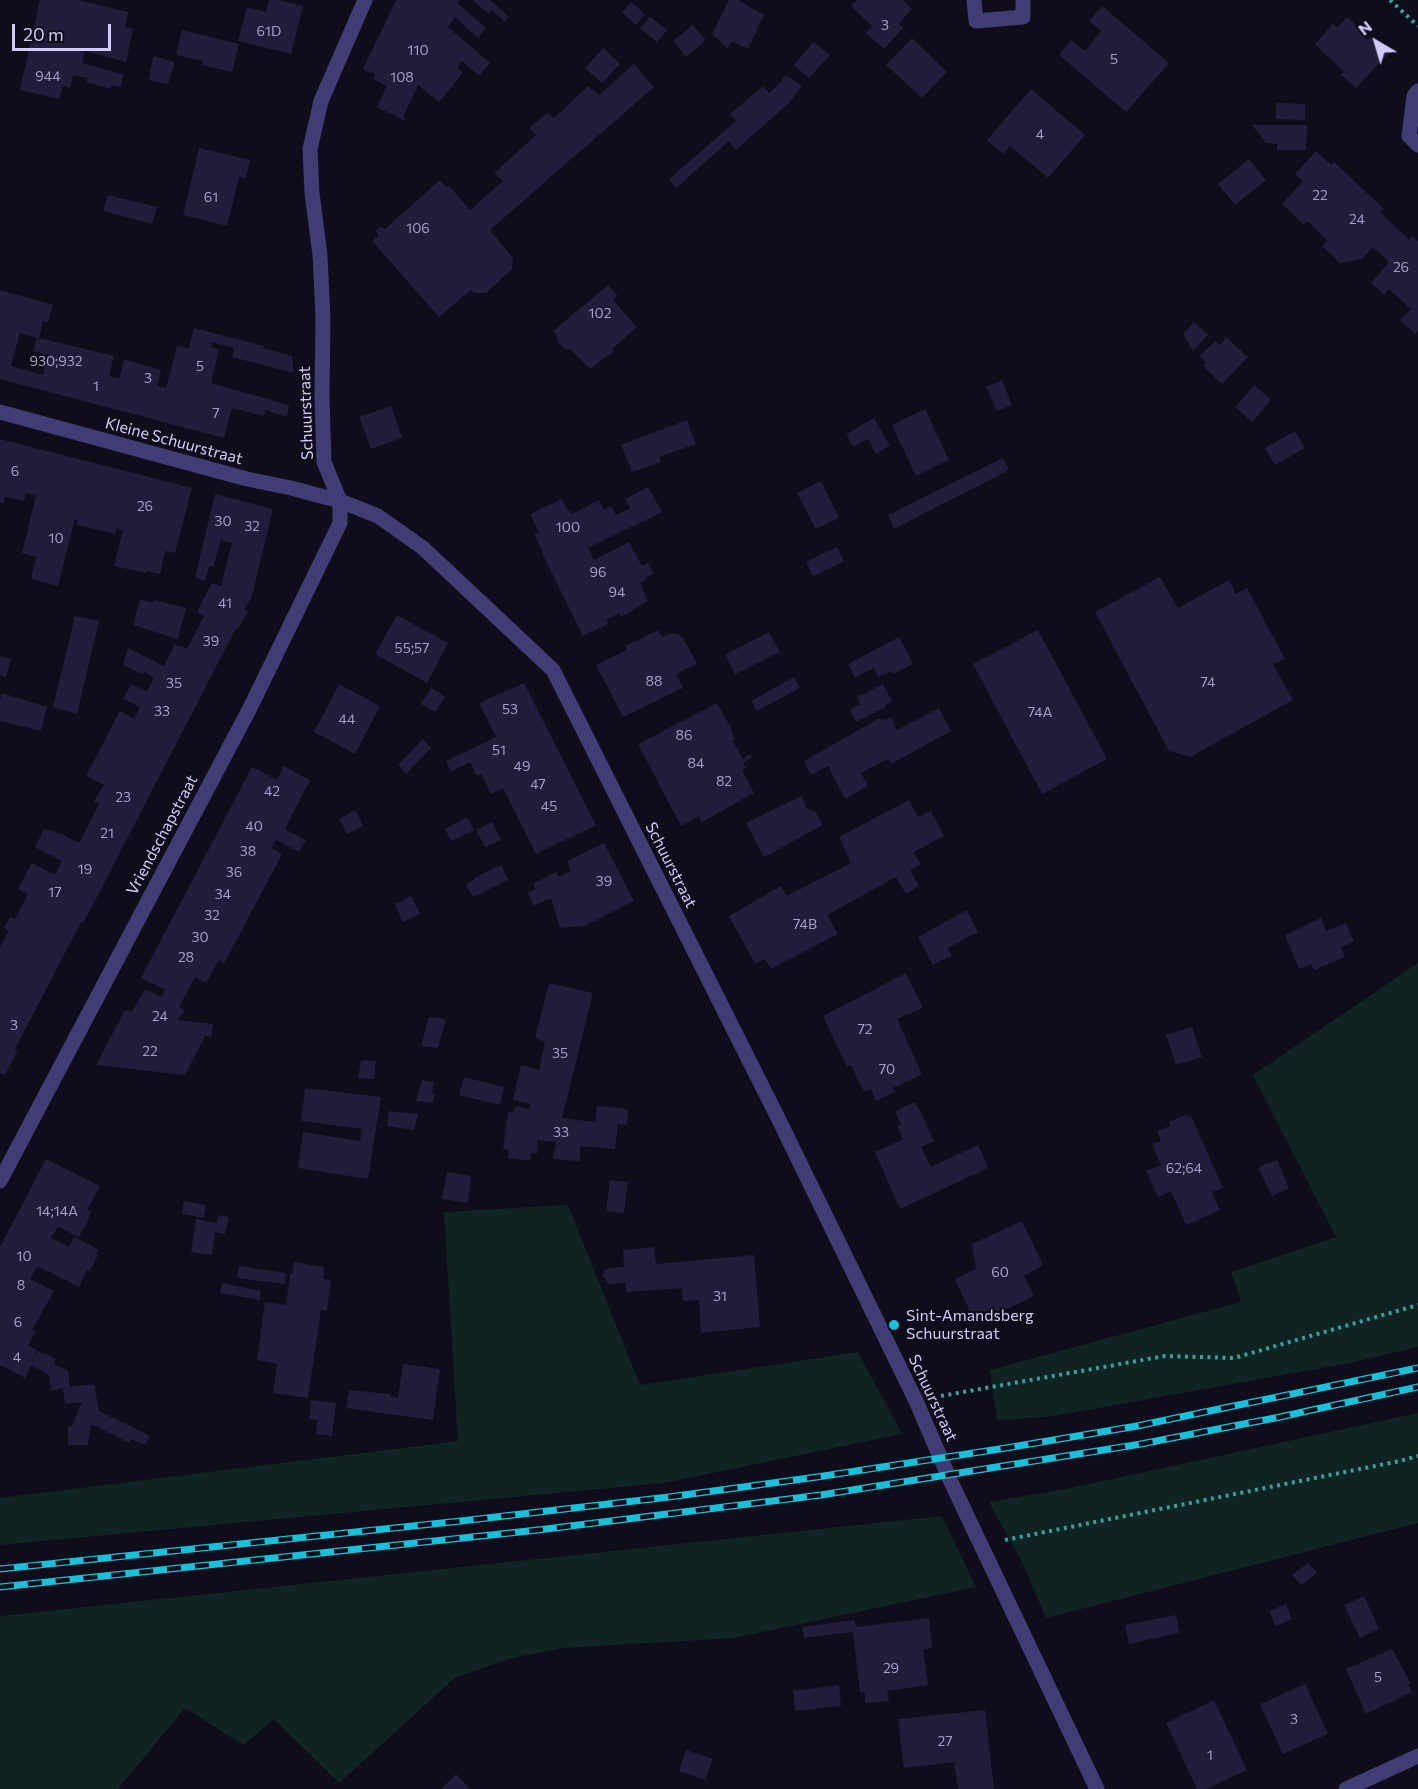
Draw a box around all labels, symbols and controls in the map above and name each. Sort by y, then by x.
scale bar [15,12,114,50]
north arrow [1346,12,1406,72]
text: N [1354,16,1375,39]
house number: 3 [881,17,889,33]
text: 20 m [23,23,64,45]
house number: 61D [257,23,281,39]
house number: 110 [407,42,429,58]
house number: 5 [1110,51,1118,67]
house number: 944 [35,68,61,84]
house number: 108 [390,69,414,85]
house number: 4 [1036,126,1044,142]
house number: 22 [1312,187,1328,203]
house number: 61 [204,189,218,205]
house number: 24 [1349,211,1365,227]
house number: 106 [406,220,430,236]
house number: 26 [1393,259,1409,275]
house number: 102 [589,305,611,321]
house number: 930;932 [29,353,83,369]
house number: 5 [196,358,204,374]
street label: Schuurstraat [295,366,317,460]
house number: 3 [144,370,152,386]
house number: 1 [93,378,99,394]
house number: 7 [212,405,220,421]
street label: Kleine Schuurstraat [103,413,245,469]
house number: 6 [11,463,19,479]
house number: 26 [137,498,153,514]
house number: 30 [214,513,232,529]
house number: 32 [244,518,260,534]
house number: 100 [556,519,580,535]
house number: 10 [48,530,64,546]
house number: 96 [590,564,606,580]
house number: 94 [609,584,625,600]
house number: 41 [218,595,232,611]
house number: 39 [203,633,219,649]
house number: 55;57 [395,640,429,656]
house number: 88 [646,673,662,689]
house number: 74 [1201,674,1215,690]
house number: 35 [166,675,182,691]
house number: 53 [502,701,518,717]
house number: 33 [154,703,170,719]
house number: 74A [1028,704,1052,720]
house number: 44 [339,711,355,727]
house number: 86 [676,727,692,743]
house number: 51 [492,742,506,758]
house number: 84 [688,755,704,771]
house number: 49 [514,758,530,774]
street label: Vriendschapstraat [122,772,202,898]
house number: 82 [716,773,732,789]
house number: 47 [530,776,546,792]
house number: 42 [264,783,280,799]
house number: 23 [115,789,131,805]
house number: 45 [541,798,557,814]
house number: 40 [245,818,263,834]
street label: Schuurstraat [641,819,701,911]
house number: 21 [100,825,114,841]
house number: 38 [240,843,256,859]
house number: 19 [78,861,92,877]
house number: 36 [226,864,242,880]
house number: 39 [596,873,612,889]
house number: 17 [48,884,62,900]
house number: 34 [215,886,231,902]
house number: 32 [204,907,220,923]
house number: 74B [793,916,817,932]
house number: 30 [191,929,209,945]
house number: 28 [178,949,194,965]
house number: 24 [152,1008,168,1024]
house number: 3 [10,1017,18,1033]
house number: 72 [857,1021,873,1037]
house number: 22 [142,1043,158,1059]
house number: 35 [552,1045,568,1061]
house number: 70 [879,1061,895,1077]
house number: 33 [553,1124,569,1140]
house number: 62;64 [1166,1160,1202,1176]
house number: 14;14A [36,1203,78,1219]
house number: 10 [16,1248,32,1264]
house number: 60 [991,1264,1009,1280]
house number: 8 [17,1277,25,1293]
house number: 31 [713,1288,727,1304]
place label: Sint-Amandsberg Schuurstraat [906,1306,1034,1344]
house number: 6 [14,1314,22,1330]
marker: Sint-Amandsberg Schuurstraat [887,1318,901,1332]
house number: 4 [13,1349,21,1365]
street label: Schuurstraat [904,1351,962,1445]
house number: 29 [883,1660,899,1676]
house number: 5 [1374,1669,1382,1685]
house number: 3 [1290,1711,1298,1727]
house number: 27 [937,1733,953,1749]
house number: 1 [1207,1747,1213,1763]

